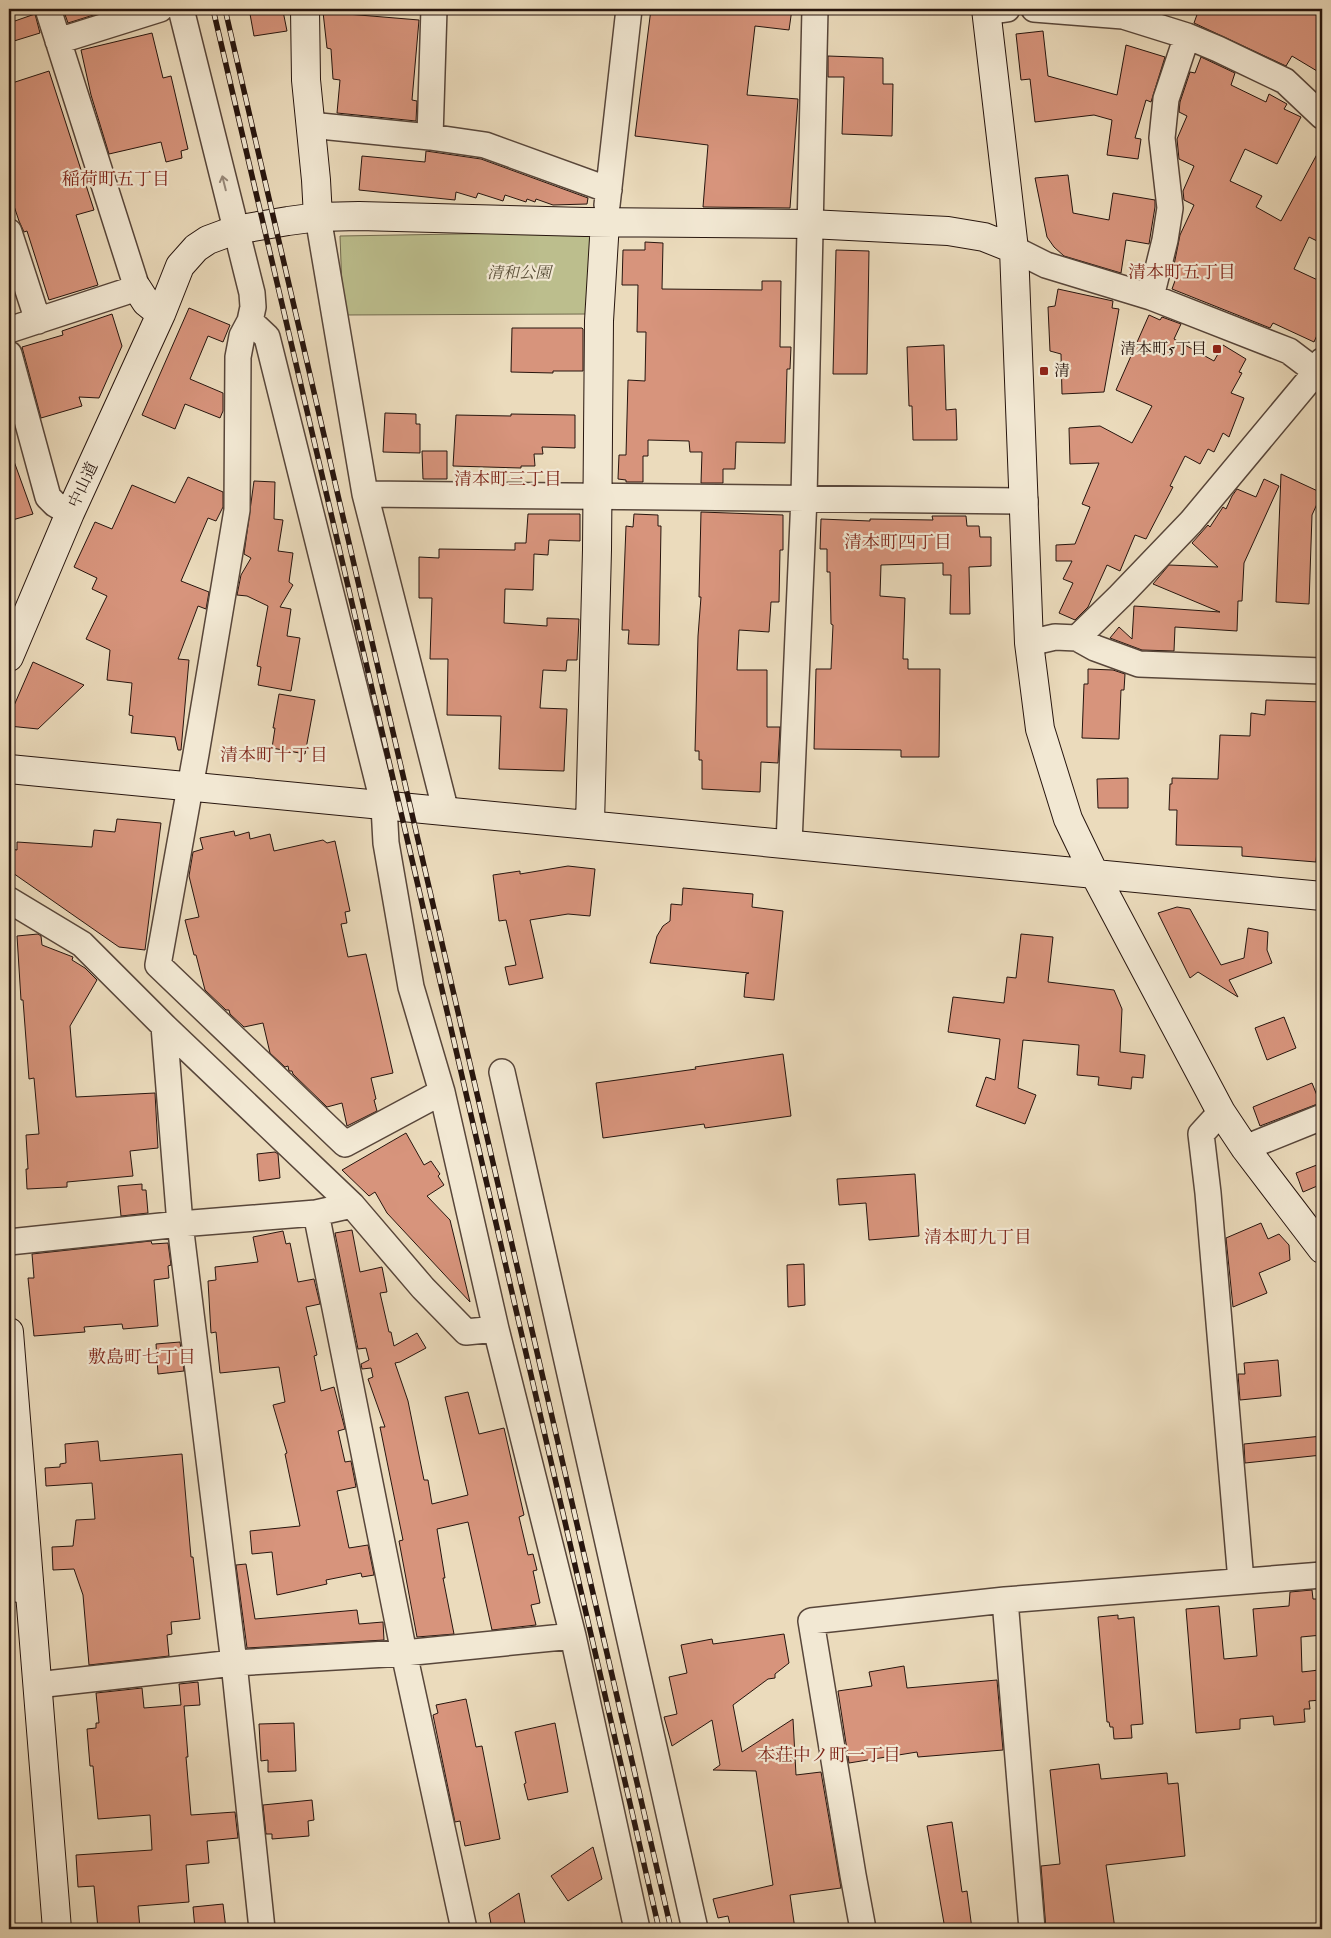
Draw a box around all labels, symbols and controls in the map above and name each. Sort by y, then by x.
district label: 稲荷町五丁目 [62,168,170,191]
one-way arrow [218,175,228,191]
district label: 清本町五丁目 [1128,261,1236,284]
park label: 清和公園 [487,263,554,283]
place label: 清本町5丁目 [1120,339,1207,359]
marker: 清本町5丁目 [1211,343,1223,355]
place label: 清 [1054,361,1070,381]
marker: 清 [1038,365,1050,377]
street label: 中山道 [64,459,102,511]
district label: 清本町三丁目 [454,468,562,491]
district label: 清本町四丁目 [844,531,952,554]
district label: 清本町十丁目 [220,744,328,767]
district label: 清本町九丁目 [924,1226,1032,1249]
district label: 敷島町七丁目 [88,1346,196,1369]
district label: 本荘中ノ町一丁目 [757,1744,901,1767]

